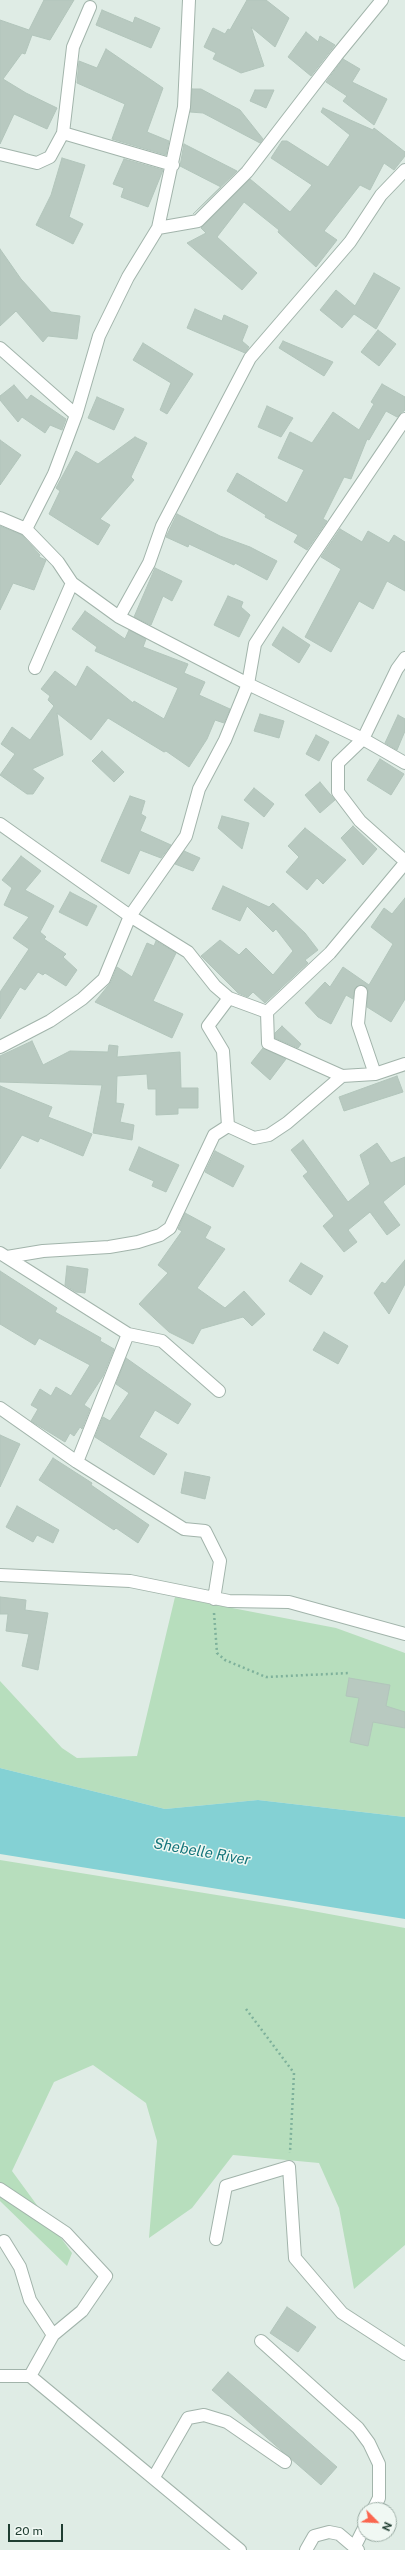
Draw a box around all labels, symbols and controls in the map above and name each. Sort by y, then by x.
water label: Shebelle River [152,1835,252,1869]
north arrow [357,2502,397,2542]
scale bar [10,2516,65,2542]
text: N [380,2520,394,2533]
text: 20 m [15,2524,43,2538]

